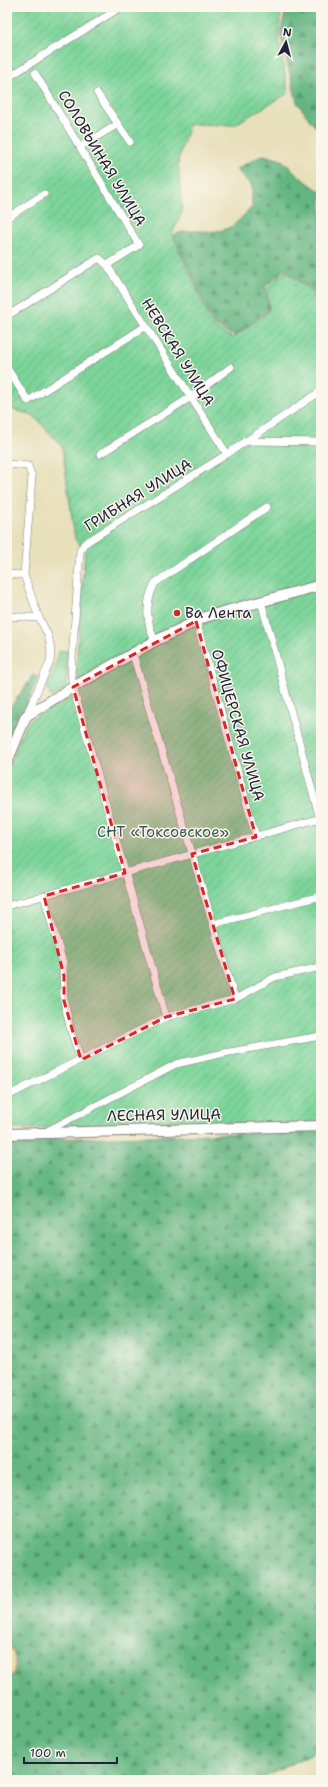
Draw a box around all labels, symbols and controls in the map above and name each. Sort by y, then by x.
north arrow [266,22,306,62]
text: N [282,25,293,41]
street label: СОЛОВЬИНАЯ УЛИЦА [53,86,151,230]
street label: НЕВСКАЯ УЛИЦА [137,294,219,410]
street label: ГРИБНАЯ УЛИЦА [80,454,196,536]
place label: Ва Лента [185,603,252,623]
marker: Ва Лента [172,608,182,618]
street label: ОФИЦЕРСКАЯ УЛИЦА [207,647,269,803]
park label: СНТ «Токсовское» [97,822,229,842]
street label: ЛЕСНАЯ УЛИЦА [107,1104,221,1126]
scale bar [24,1739,117,1765]
text: 100 m [30,1745,66,1761]

